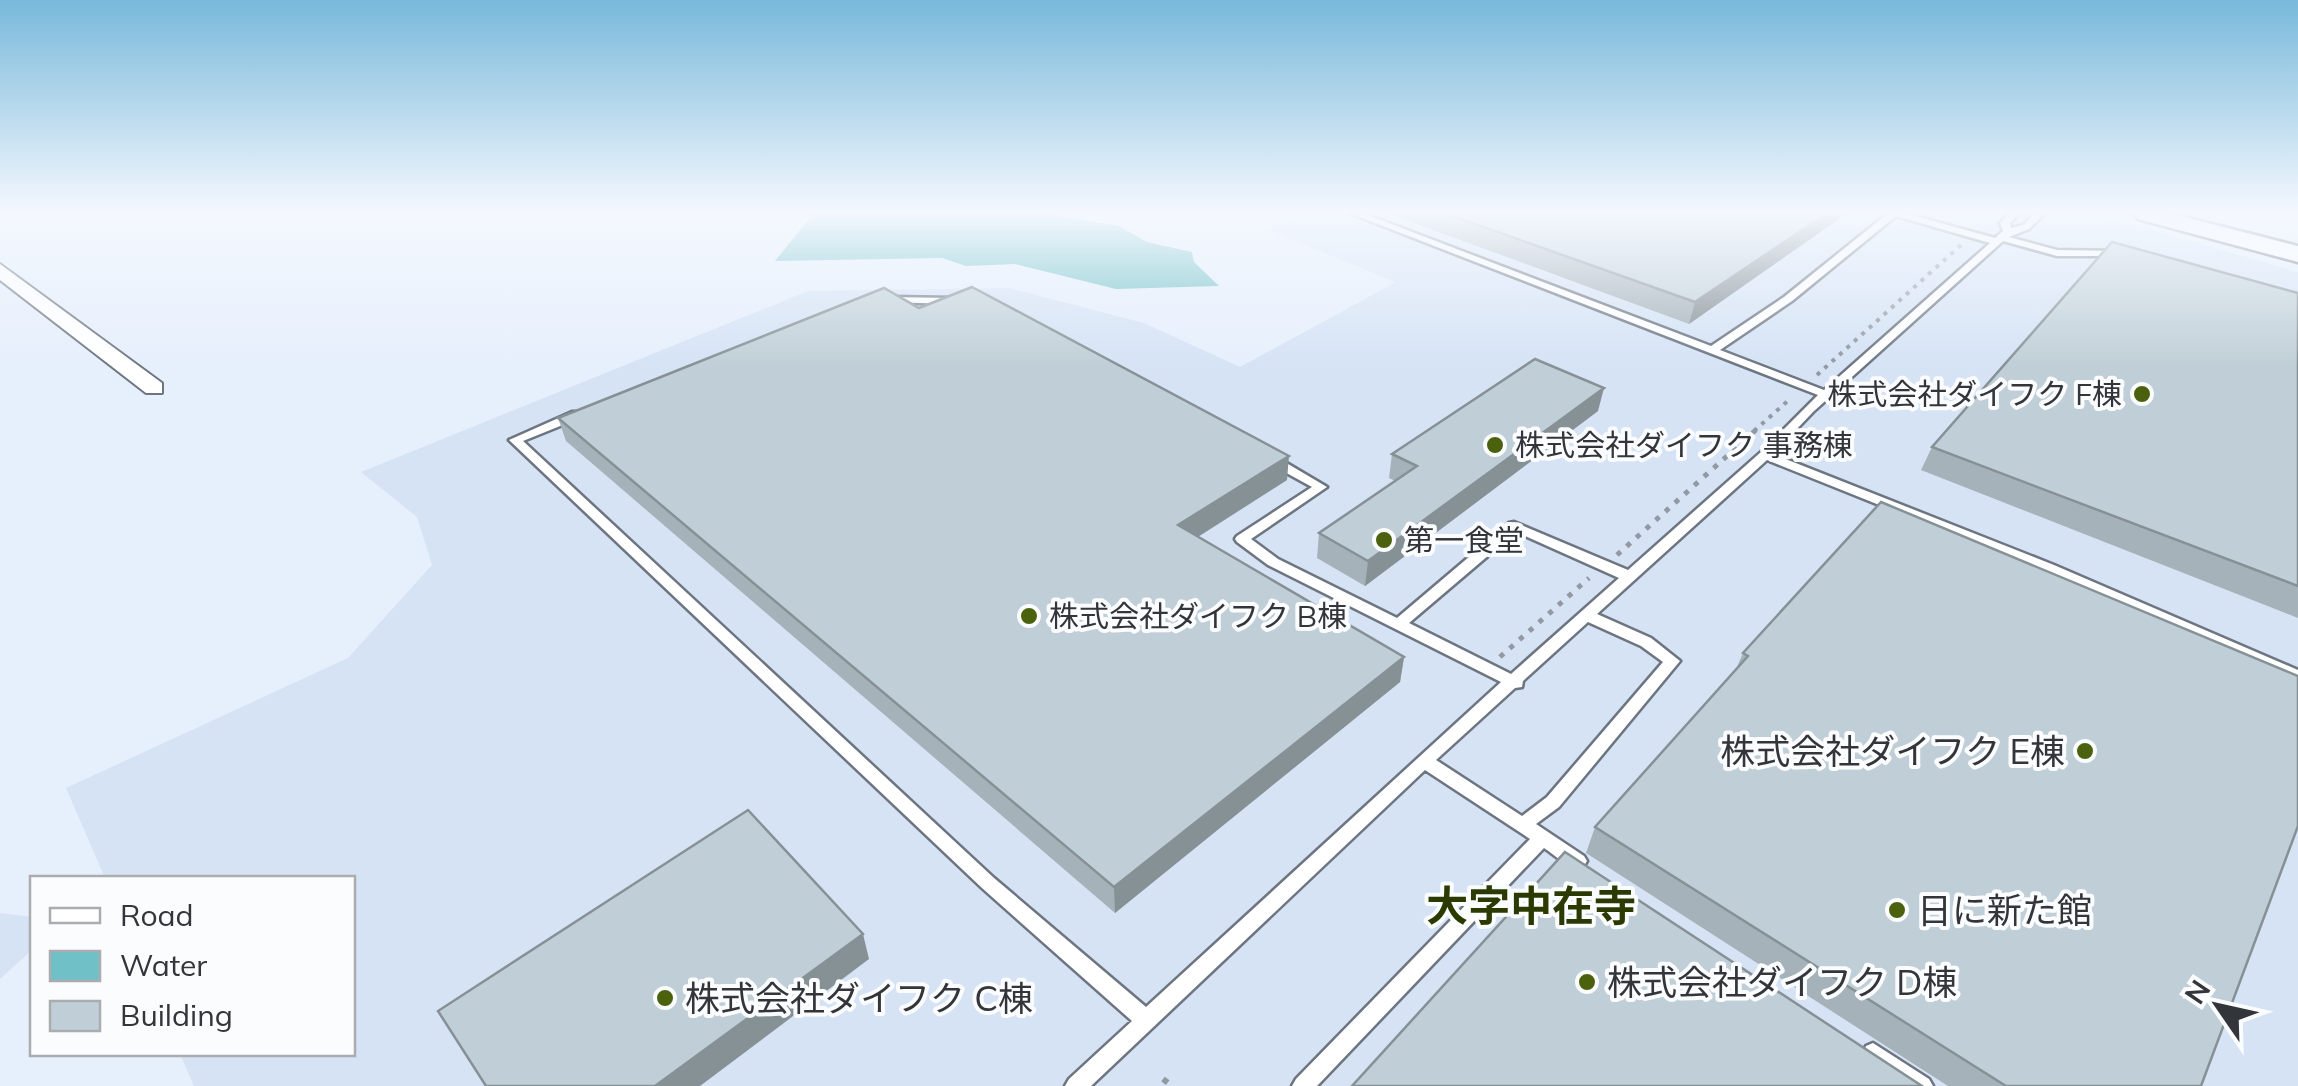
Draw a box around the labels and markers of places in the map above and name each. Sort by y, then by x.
place label: 株式会社ダイフク F棟 [1827,375,2122,413]
marker: 株式会社ダイフク F棟 [2131,383,2153,405]
place label: 株式会社ダイフク 事務棟 [1515,426,1853,464]
marker: 株式会社ダイフク 事務棟 [1484,434,1506,456]
place label: 第一食堂 [1404,521,1524,559]
marker: 第一食堂 [1373,529,1395,551]
place label: 株式会社ダイフク B棟 [1049,597,1347,635]
marker: 株式会社ダイフク B棟 [1018,605,1040,627]
place label: 株式会社ダイフク E棟 [1720,729,2065,773]
marker: 株式会社ダイフク E棟 [2074,740,2096,762]
place label: 日に新た館 [1917,888,2092,932]
marker: 日に新た館 [1886,899,1908,921]
place label: 株式会社ダイフク D棟 [1607,960,1957,1004]
marker: 株式会社ダイフク D棟 [1576,971,1598,993]
place label: 株式会社ダイフク C棟 [685,976,1033,1020]
marker: 株式会社ダイフク C棟 [654,987,676,1009]

